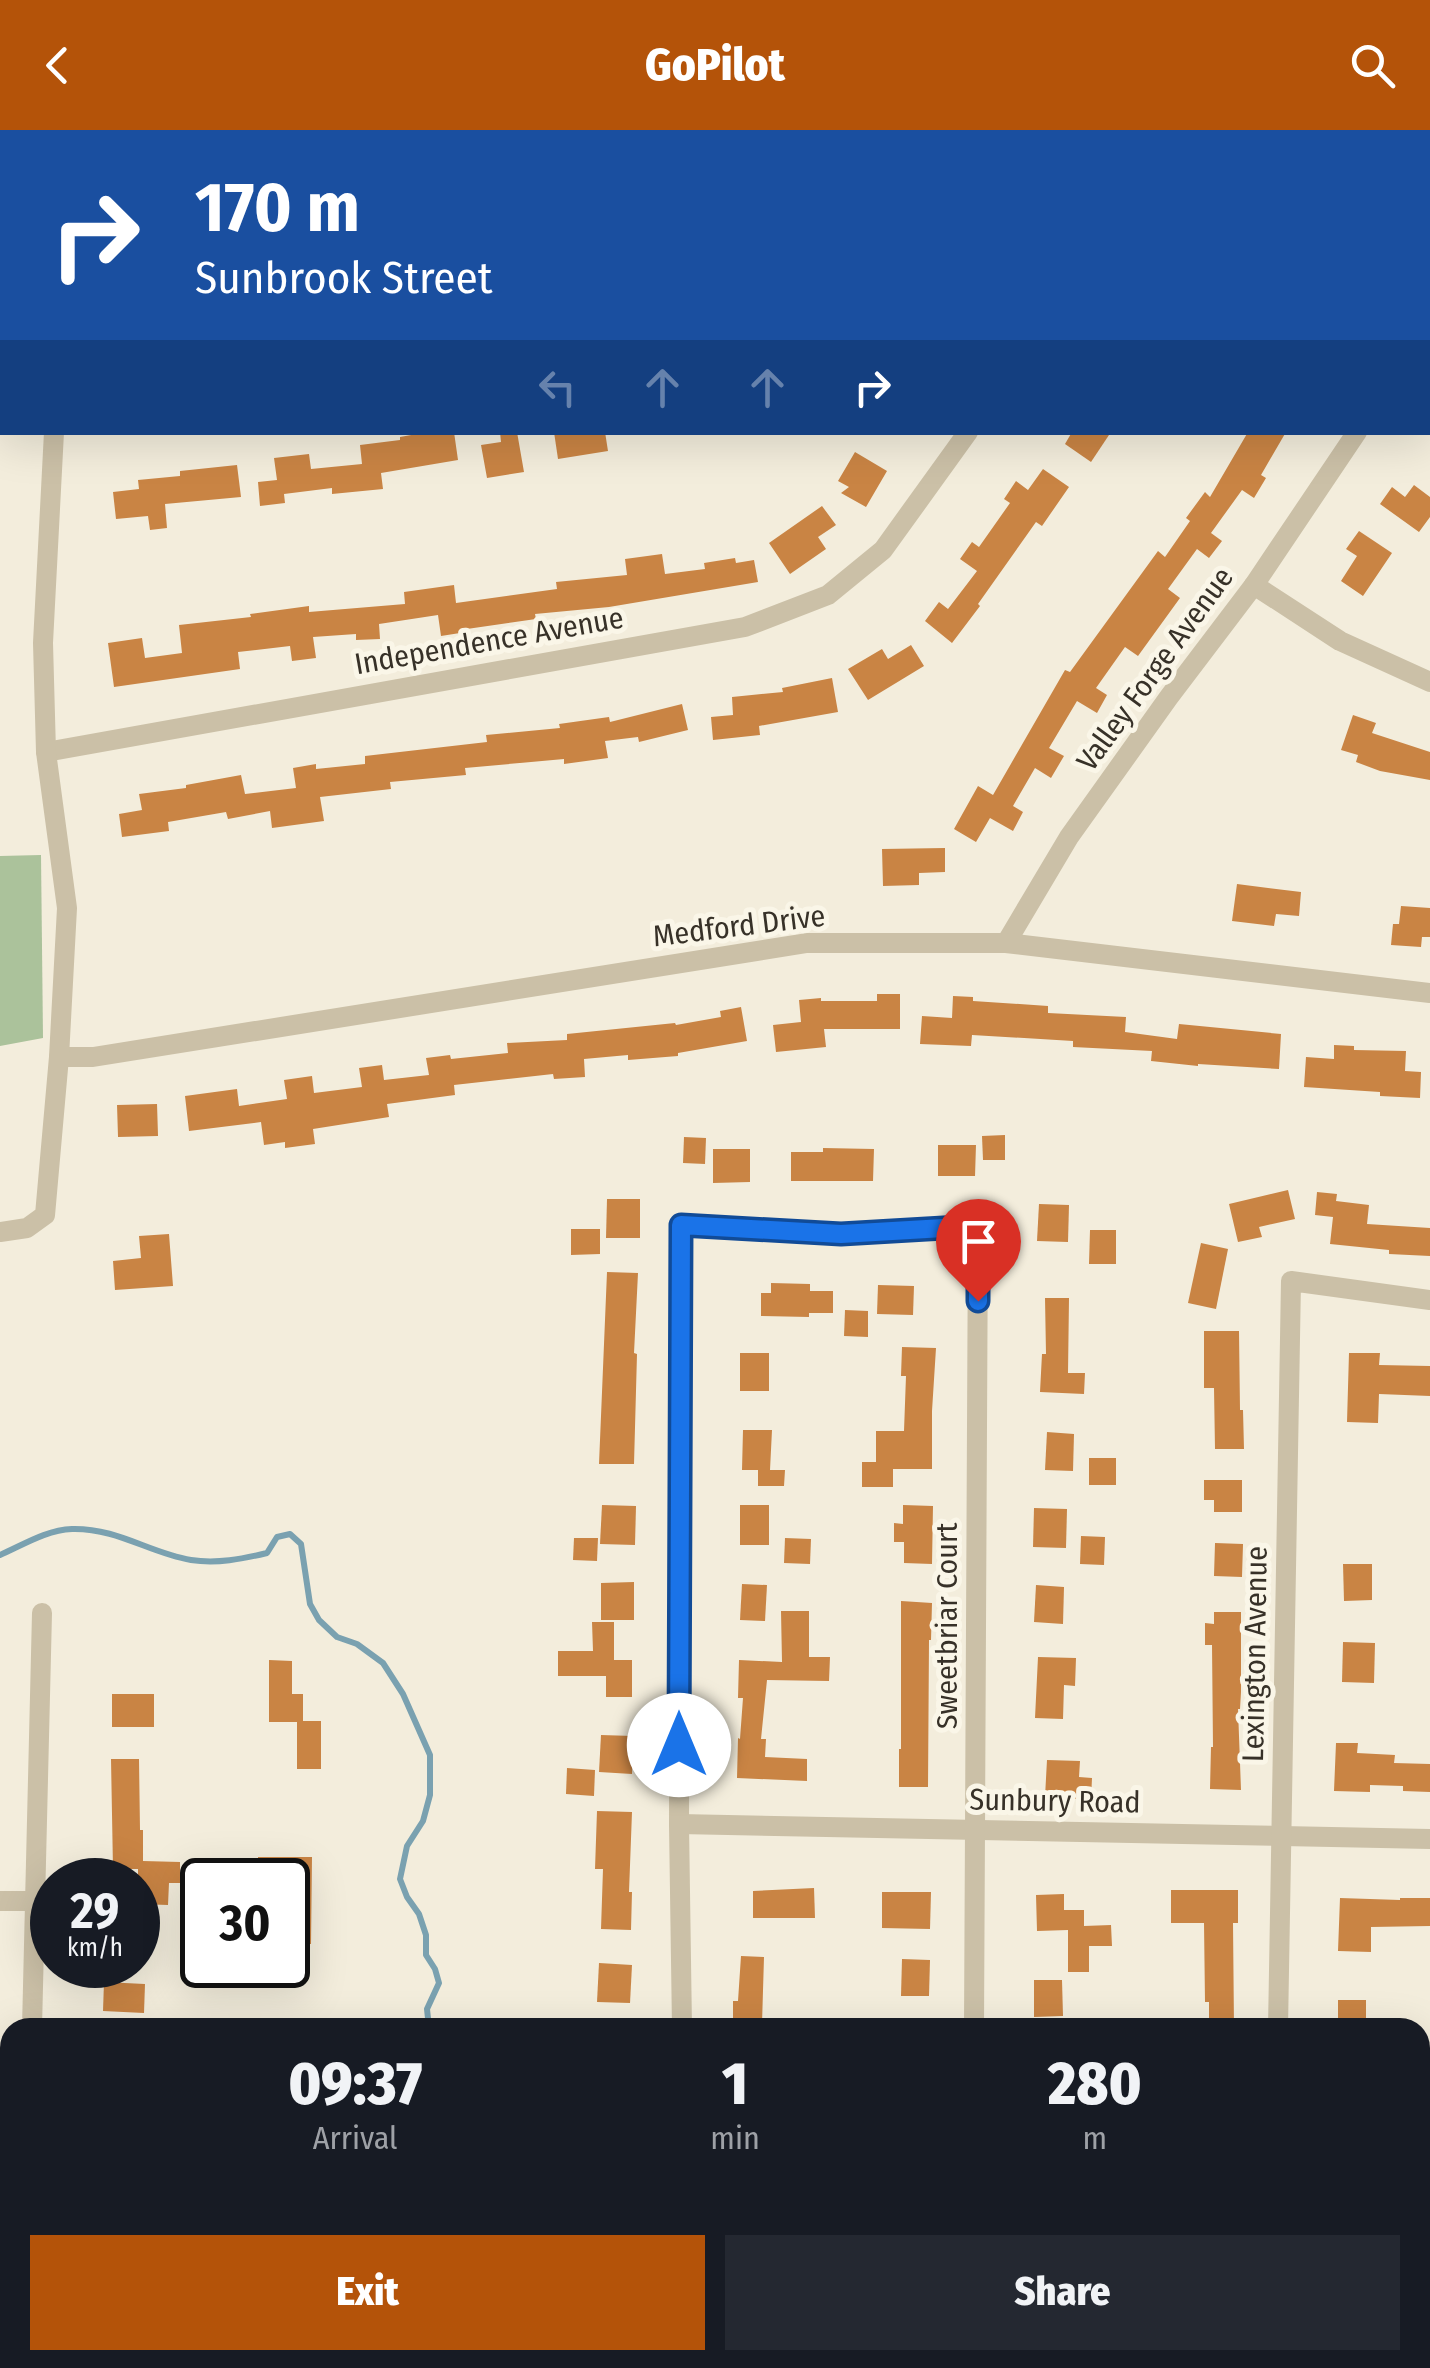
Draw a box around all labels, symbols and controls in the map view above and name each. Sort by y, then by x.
icon: back [30,38,85,93]
text: GoPilot [645,38,785,92]
icon: search [1345,38,1400,93]
text: 170 m [195,166,360,250]
icon: right [30,170,160,300]
text: Sunbrook Street [195,251,493,305]
icon: left [530,360,585,415]
icon: ahead [635,360,690,415]
icon: ahead [740,360,795,415]
icon: right [845,360,900,415]
street label: Valley Forge Avenue [1069,560,1241,778]
street label: Independence Avenue [352,600,626,682]
street label: Medford Drive [651,898,827,954]
pin [936,1199,1021,1302]
icon: arrive [951,1214,1006,1269]
street label: Sweetbriar Court [929,1523,965,1729]
street label: Lexington Avenue [1235,1546,1275,1762]
position arrow [627,1693,731,1797]
street label: Sunbury Road [969,1782,1141,1820]
speed limit sign: 30 [180,1858,310,1988]
text: 29 [71,1881,119,1941]
text: km/h [67,1933,123,1963]
text: 09:37 [288,2048,422,2120]
text: 1 [722,2048,748,2120]
text: 280 [1048,2048,1142,2120]
text: Arrival [313,2119,398,2157]
text: min [710,2119,760,2157]
text: m [1083,2119,1107,2157]
button: Exit [30,2235,705,2350]
button: Share [725,2235,1400,2350]

